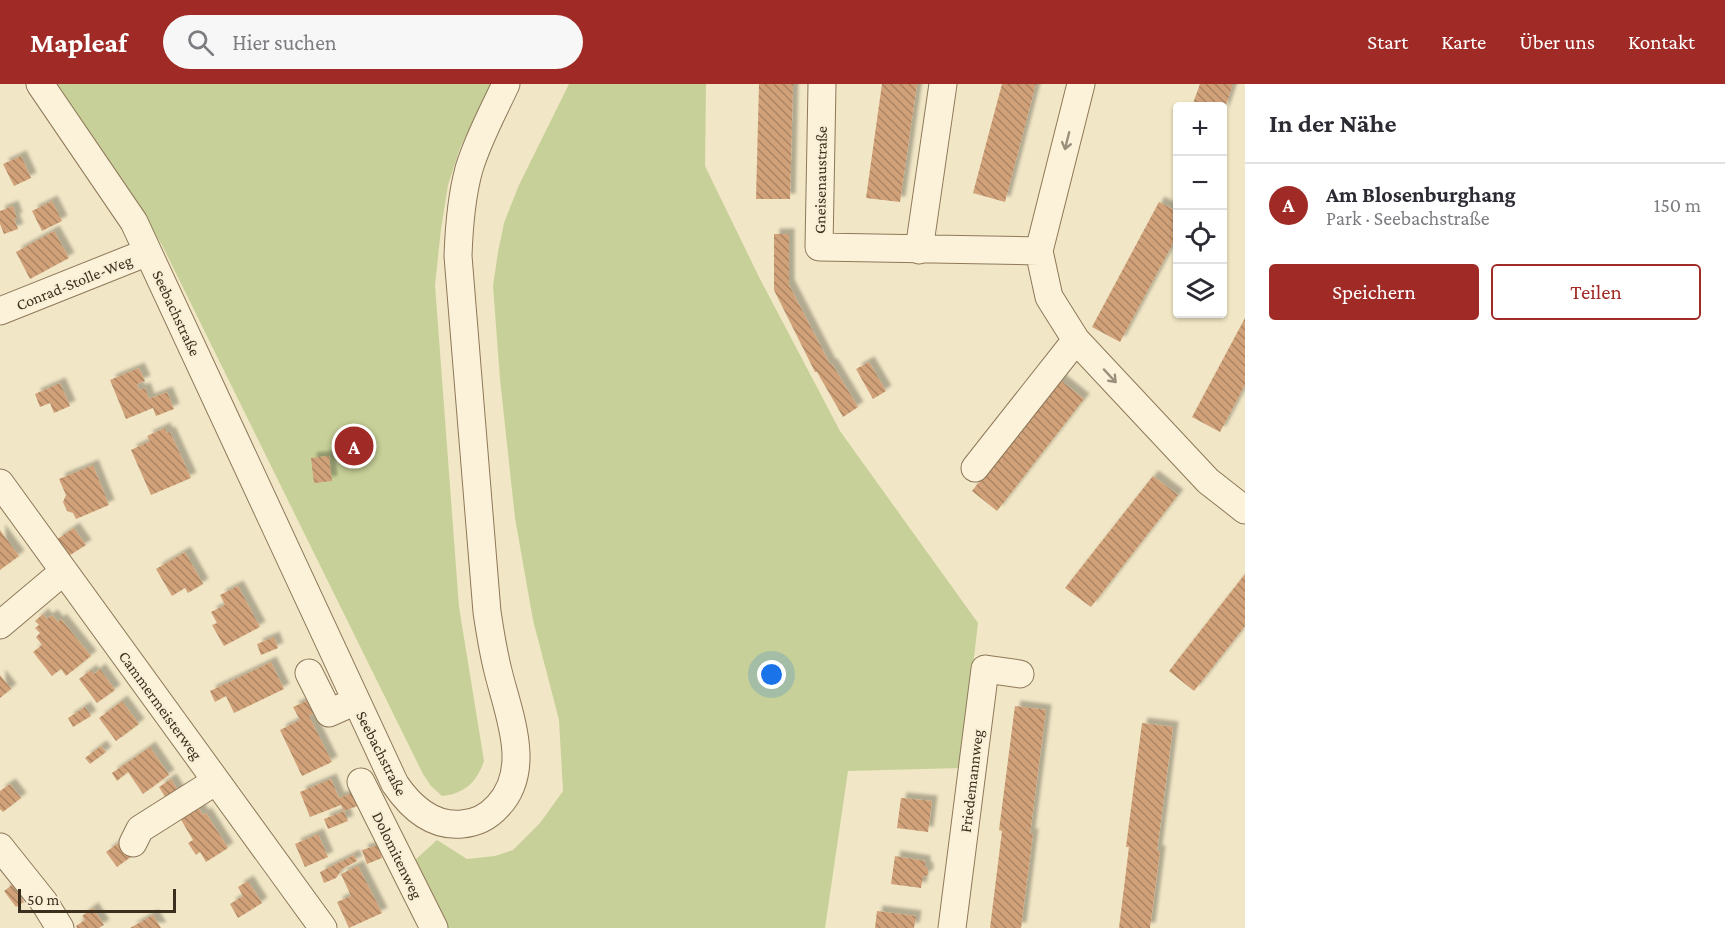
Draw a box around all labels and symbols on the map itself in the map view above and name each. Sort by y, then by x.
street label: Gneisenaustraße [811,126,830,234]
one-way arrow [1060,131,1072,150]
street label: Conrad-Stolle-Weg [14,251,135,314]
street label: Seebachstraße [149,268,204,359]
one-way arrow [1103,368,1117,383]
pin: A [334,424,374,469]
street label: Cammermeisterweg [115,648,206,764]
your location [757,660,786,689]
street label: Seebachstraße [353,708,410,798]
street label: Friedemannweg [957,728,987,834]
street label: Dolomitenweg [368,809,426,902]
scale bar [18,886,176,914]

